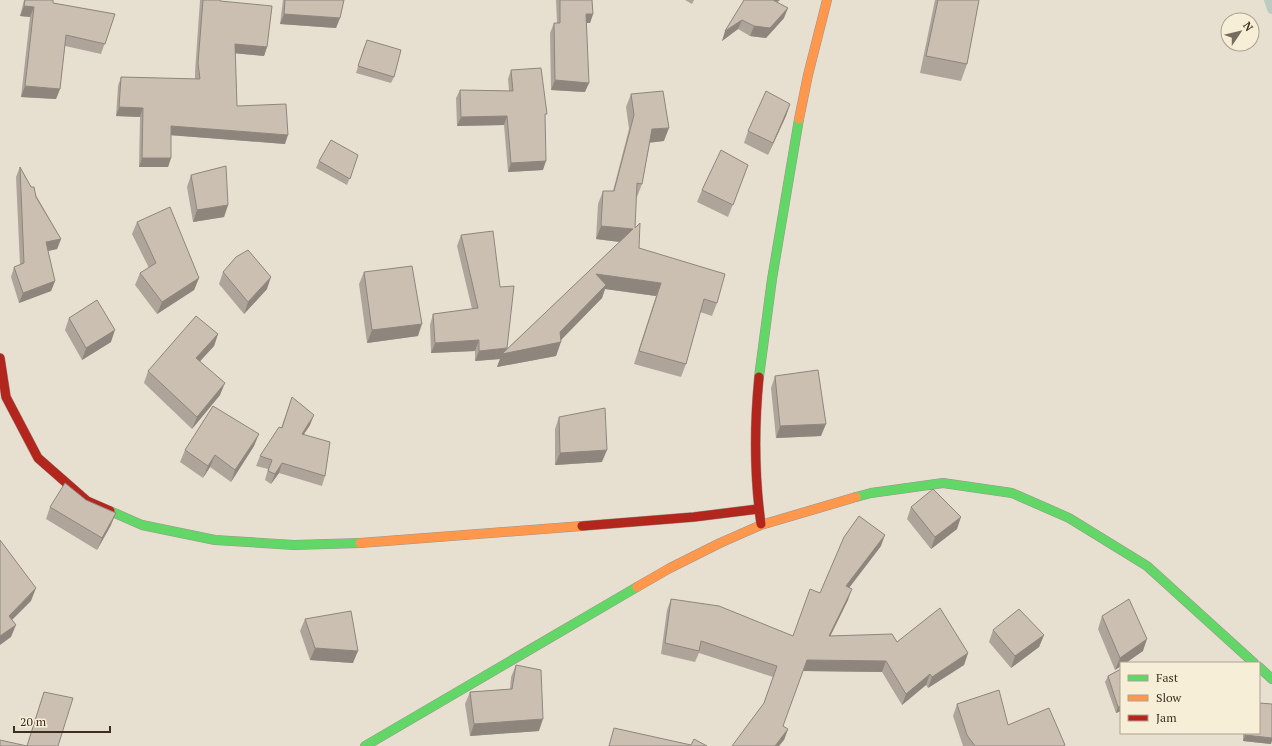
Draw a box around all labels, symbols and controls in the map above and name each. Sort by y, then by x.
north arrow [1220,12,1260,52]
text: N [1240,19,1257,34]
legend [1120,662,1260,734]
text: Fast [1156,670,1179,685]
text: Slow [1156,690,1182,705]
scale bar [14,708,110,734]
text: Jam [1156,710,1177,725]
text: 20 m [20,714,47,729]

